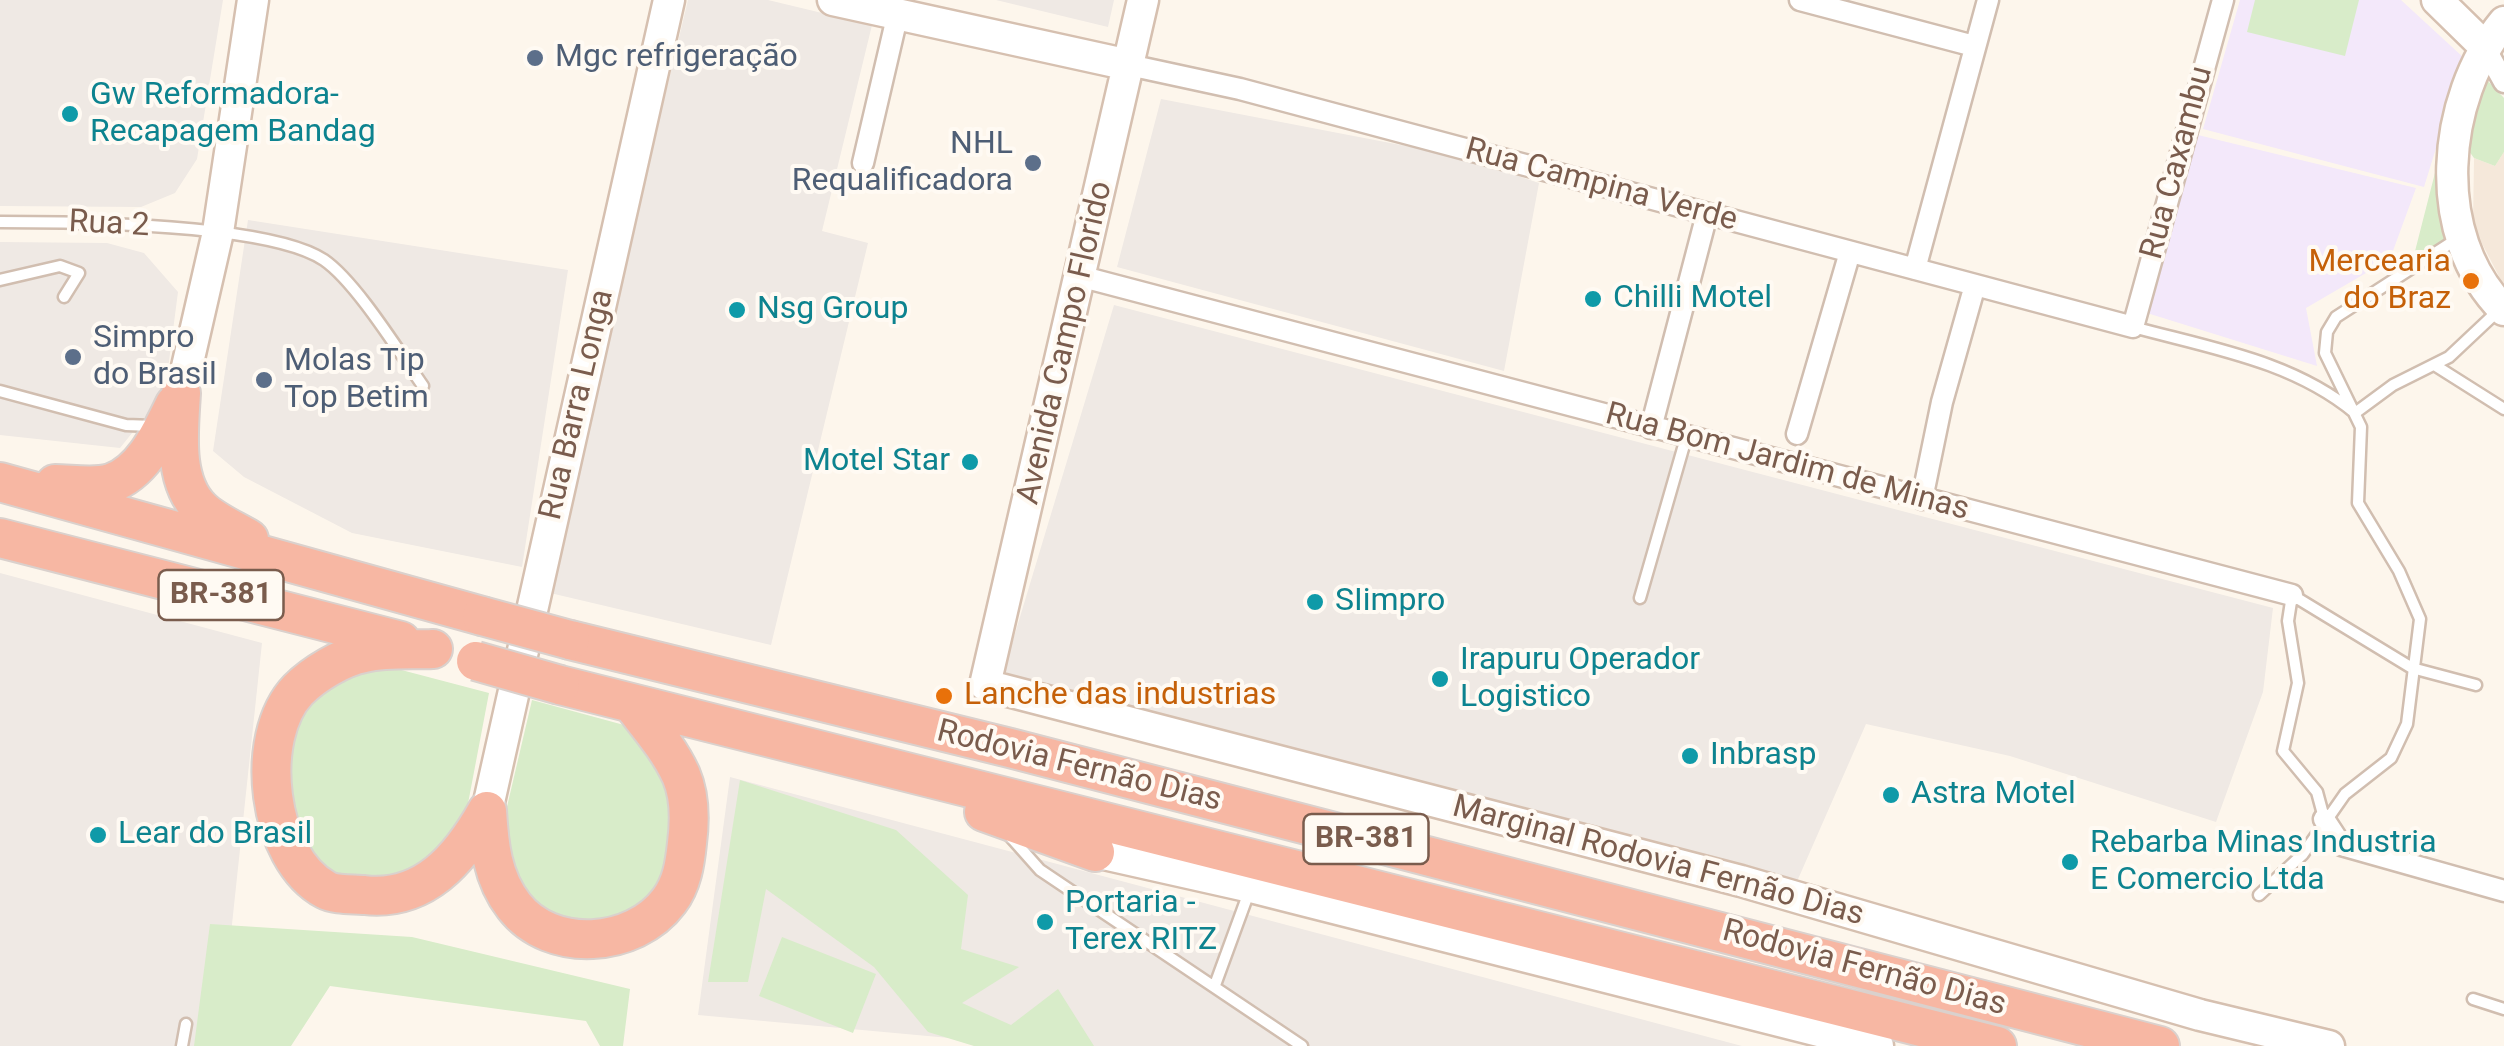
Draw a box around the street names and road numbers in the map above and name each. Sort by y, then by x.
street label: Rua Caxambu [2134,62,2222,264]
street label: Rua Campina Verde [1461,131,1741,241]
street label: Avenida Campo Florido [1010,178,1122,508]
street label: Rua 2 [68,204,150,246]
street label: Rua Barra Longa [533,286,623,524]
street label: Rua Bom Jardim de Minas [1601,396,1973,530]
road number: BR-381 [158,570,284,620]
street label: Rodovia Fernão Dias [933,713,1225,821]
street label: Marginal Rodovia Fernão Dias [1448,789,1868,935]
road number: BR-381 [1304,814,1428,864]
street label: Rodovia Fernão Dias [1718,913,2010,1025]

